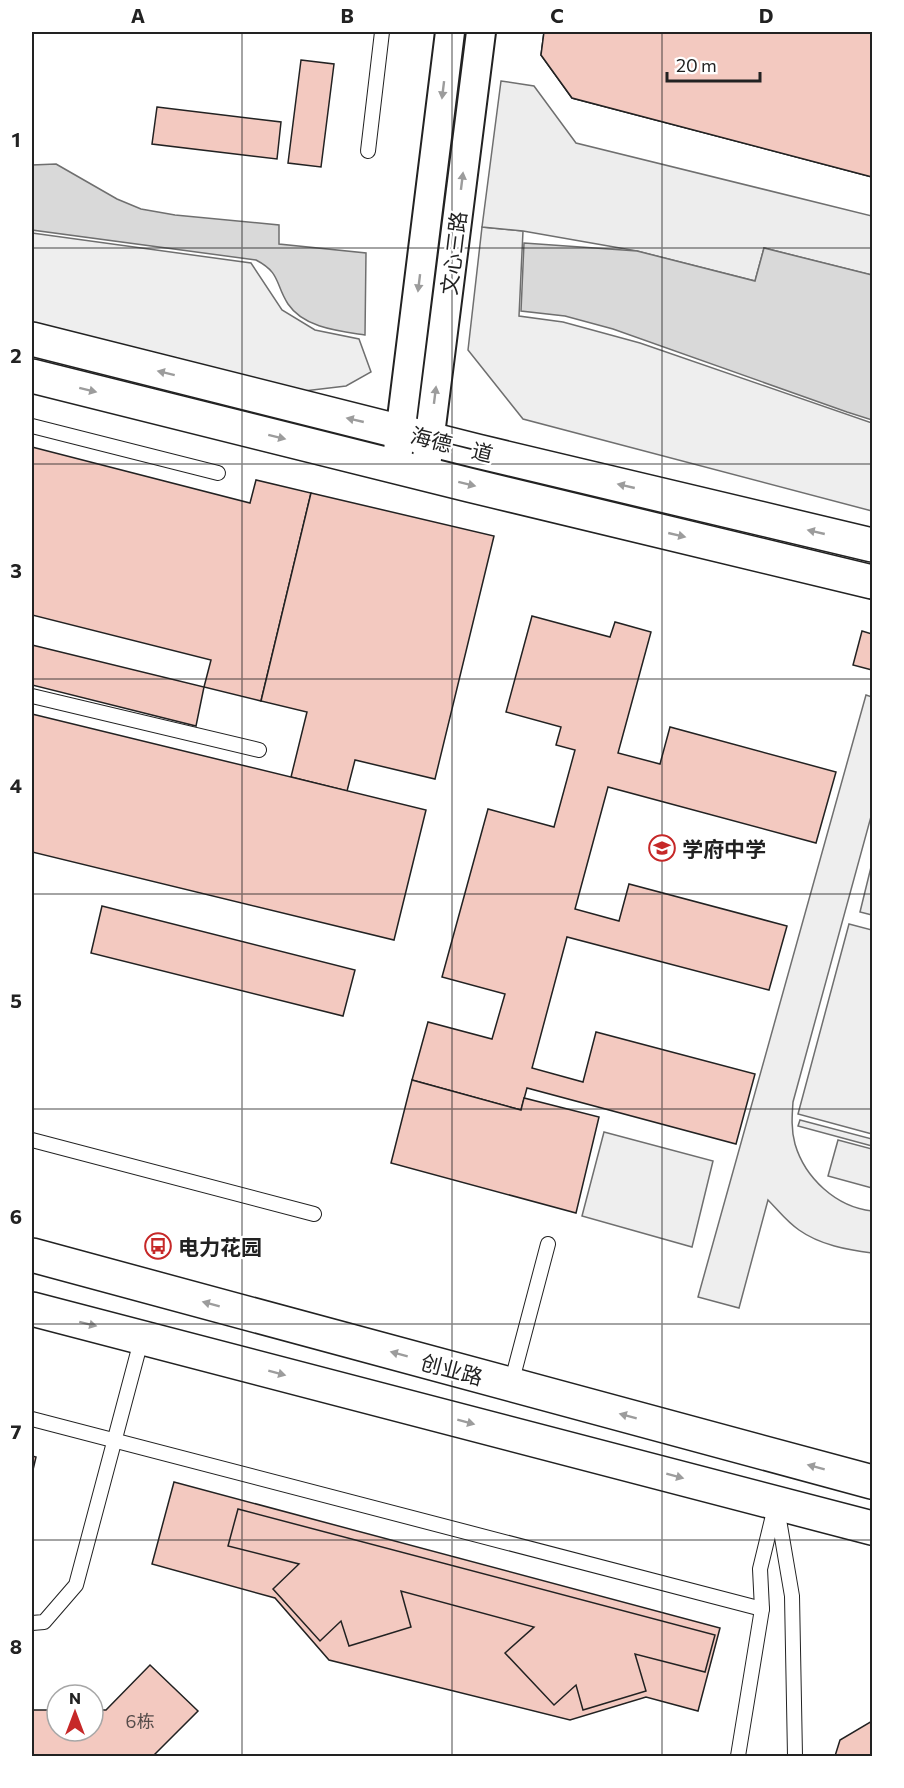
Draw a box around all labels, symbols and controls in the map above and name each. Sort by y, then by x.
text: A [131,3,145,27]
text: B [340,3,354,27]
text: C [550,3,564,27]
text: D [759,3,773,27]
scale bar [667,45,760,83]
text: 20 m [676,54,717,76]
one-way arrow [438,80,447,99]
text: 1 [11,127,21,151]
one-way arrow [457,171,467,190]
street label: 文心三路 [435,210,471,296]
one-way arrow [414,274,423,293]
text: 2 [10,343,22,367]
one-way arrow [157,367,175,377]
one-way arrow [79,386,97,396]
one-way arrow [430,386,440,405]
one-way arrow [346,415,364,425]
street label: 海德一道 [408,422,496,466]
one-way arrow [268,433,287,443]
one-way arrow [458,480,476,490]
one-way arrow [617,481,635,491]
one-way arrow [806,526,825,536]
one-way arrow [668,530,686,540]
text: 3 [10,558,22,582]
text: 4 [10,773,22,797]
school or university icon: 学府中学 [647,833,677,863]
place label: 学府中学 [682,836,766,861]
text: 5 [10,988,22,1012]
text: 6 [10,1204,22,1228]
bus stop icon: 电力花园 [143,1231,173,1261]
place label: 电力花园 [178,1234,262,1259]
one-way arrow [201,1298,220,1308]
one-way arrow [79,1319,97,1329]
one-way arrow [390,1349,408,1359]
street label: 创业路 [418,1349,486,1389]
one-way arrow [268,1368,286,1378]
one-way arrow [619,1411,637,1420]
one-way arrow [457,1417,475,1427]
text: 7 [11,1419,22,1443]
one-way arrow [807,1461,825,1471]
one-way arrow [666,1472,684,1482]
text: 8 [10,1634,22,1658]
north arrow [45,1683,105,1743]
text: N [69,1688,81,1707]
house number: 6栋 [126,1710,154,1732]

